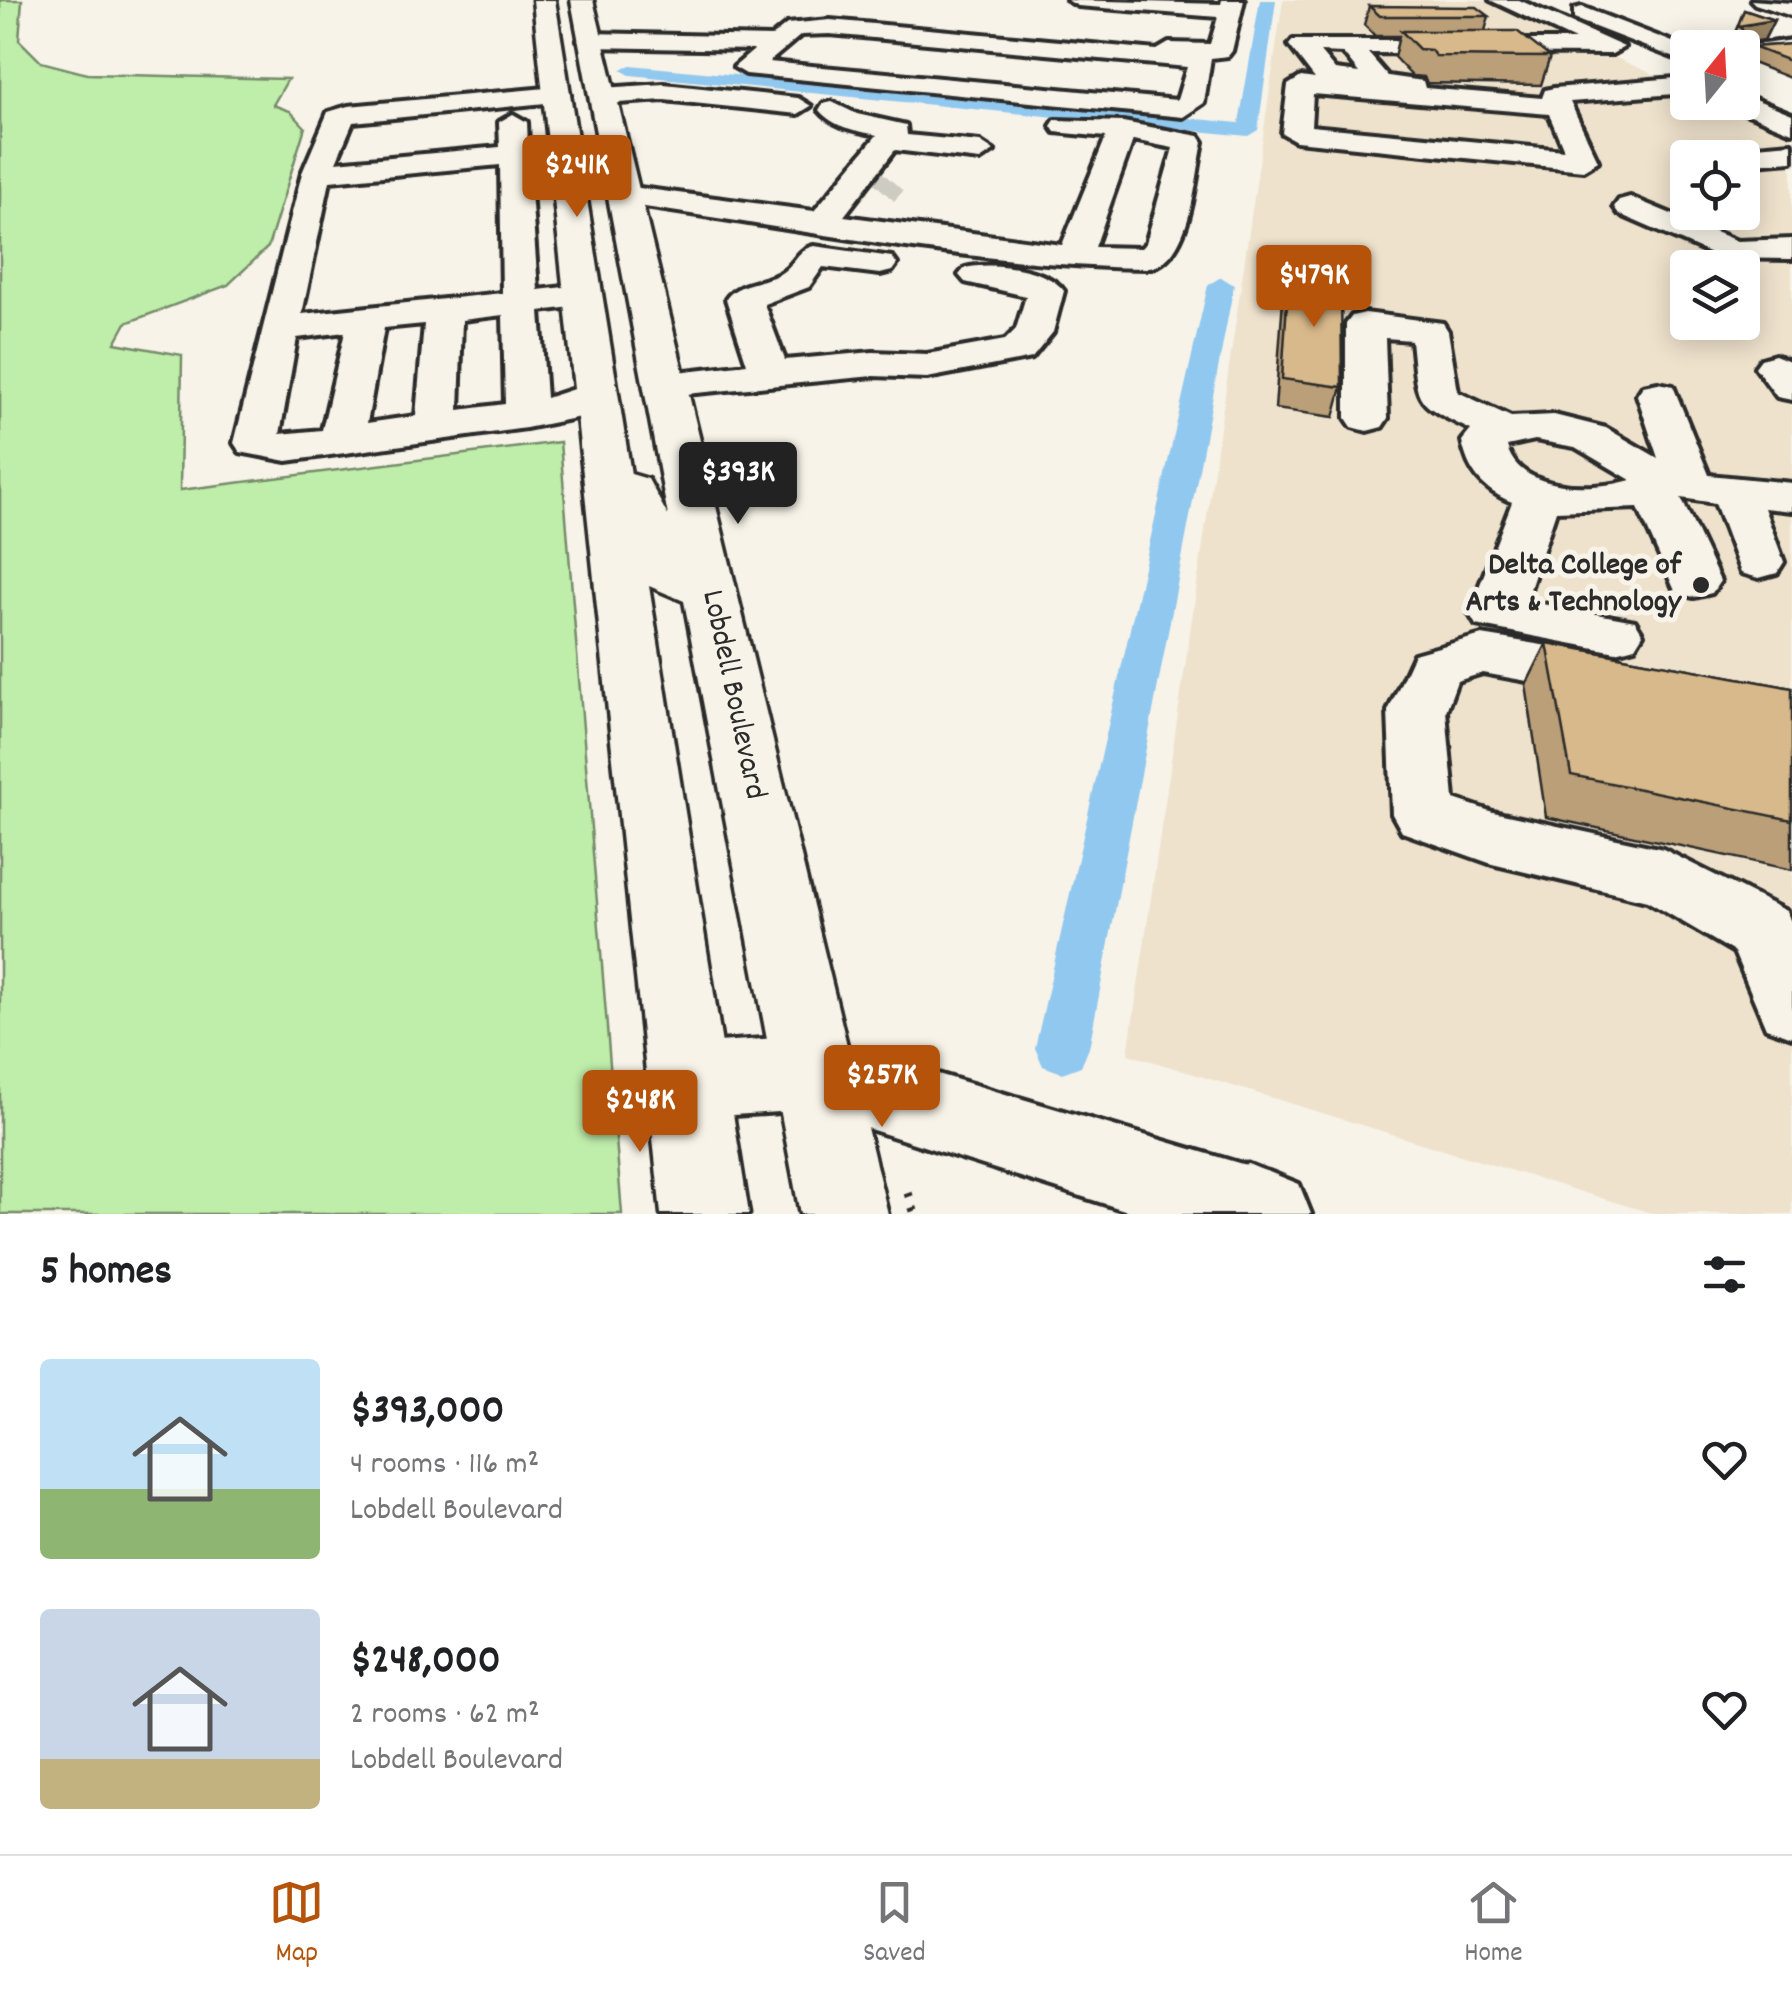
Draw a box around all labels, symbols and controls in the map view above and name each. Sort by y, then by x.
north arrow [1670,30,1760,120]
map controls [1670,30,1760,340]
pin: $241K [507,135,647,220]
button: locate [1670,140,1760,230]
text: $241K [544,144,610,190]
pin: $479K [1244,245,1384,330]
button: layers [1670,250,1760,340]
text: $479K [1278,254,1350,300]
pin: $393K [668,442,808,527]
text: $393K [701,451,775,497]
place label: Delta College of Arts & Technology [1465,544,1683,627]
marker: Delta College of Arts & Technology [1690,574,1712,596]
street label: Lobdell Boulevard [687,586,777,804]
pin: $257K [812,1045,952,1130]
text: $257K [846,1054,918,1100]
pin: $248K [570,1070,710,1155]
text: $248K [604,1079,676,1125]
text: 5 homes [40,1244,172,1304]
icon: filters [1697,1247,1752,1302]
text: $393,000 [350,1383,504,1443]
icon: home [120,1399,240,1519]
icon: heart [1697,1432,1752,1487]
text: 4 rooms · 116 m² [350,1443,539,1489]
text: Lobdell Boulevard [350,1489,563,1535]
text: $248,000 [350,1633,501,1693]
icon: home [120,1649,240,1769]
icon: heart [1697,1682,1752,1737]
text: 2 rooms · 62 m² [350,1693,540,1739]
text: Lobdell Boulevard [350,1739,563,1785]
tab: Map [269,1875,324,1975]
tab: Saved [863,1875,926,1975]
tab: Home [1464,1875,1523,1975]

